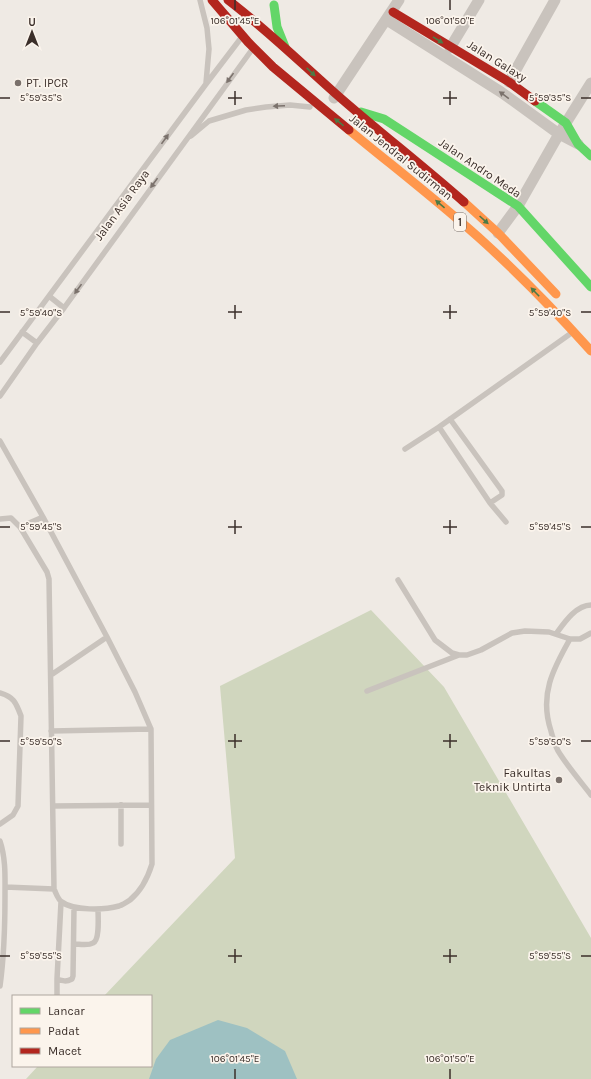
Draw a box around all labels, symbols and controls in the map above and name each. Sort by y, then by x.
north arrow [12,12,52,52]
text: 106°01'45"E [211,15,259,27]
text: 106°01'50"E [425,15,475,27]
text: U [28,16,36,29]
one-way arrow [432,36,444,43]
street label: Jalan Galaxy [465,37,530,85]
one-way arrow [306,67,316,77]
one-way arrow [226,73,235,84]
place label: PT. IPCR [26,76,68,90]
marker: PT. IPCR [13,78,23,88]
one-way arrow [499,91,510,99]
text: 5°59'35"S [20,92,62,104]
text: 5°59'35"S [529,92,571,104]
one-way arrow [272,103,285,109]
street label: Jalan Jendral Sudirman [347,111,455,203]
one-way arrow [333,118,344,126]
one-way arrow [160,133,169,144]
street label: Jalan Andro Meda [436,135,524,201]
street label: Jalan Asia Raya [92,167,152,243]
one-way arrow [150,178,158,189]
one-way arrow [434,199,445,208]
road number: 1 [454,213,466,231]
one-way arrow [479,215,489,225]
one-way arrow [74,284,82,294]
one-way arrow [531,287,540,297]
text: 5°59'40"S [20,307,62,319]
text: 5°59'40"S [529,307,571,319]
text: 5°59'45"S [20,521,62,533]
text: 5°59'45"S [529,521,571,533]
text: 5°59'50"S [20,736,62,748]
text: 5°59'50"S [529,736,571,748]
place label: Fakultas Teknik Untirta [474,766,551,794]
marker: Fakultas Teknik Untirta [554,775,564,785]
text: 5°59'55"S [20,950,62,962]
text: 5°59'55"S [529,950,571,962]
legend [12,995,152,1067]
text: Lancar [48,1004,85,1018]
text: Padat [48,1024,80,1038]
text: Macet [48,1044,82,1058]
text: 106°01'45"E [211,1053,259,1065]
text: 106°01'50"E [425,1053,475,1065]

